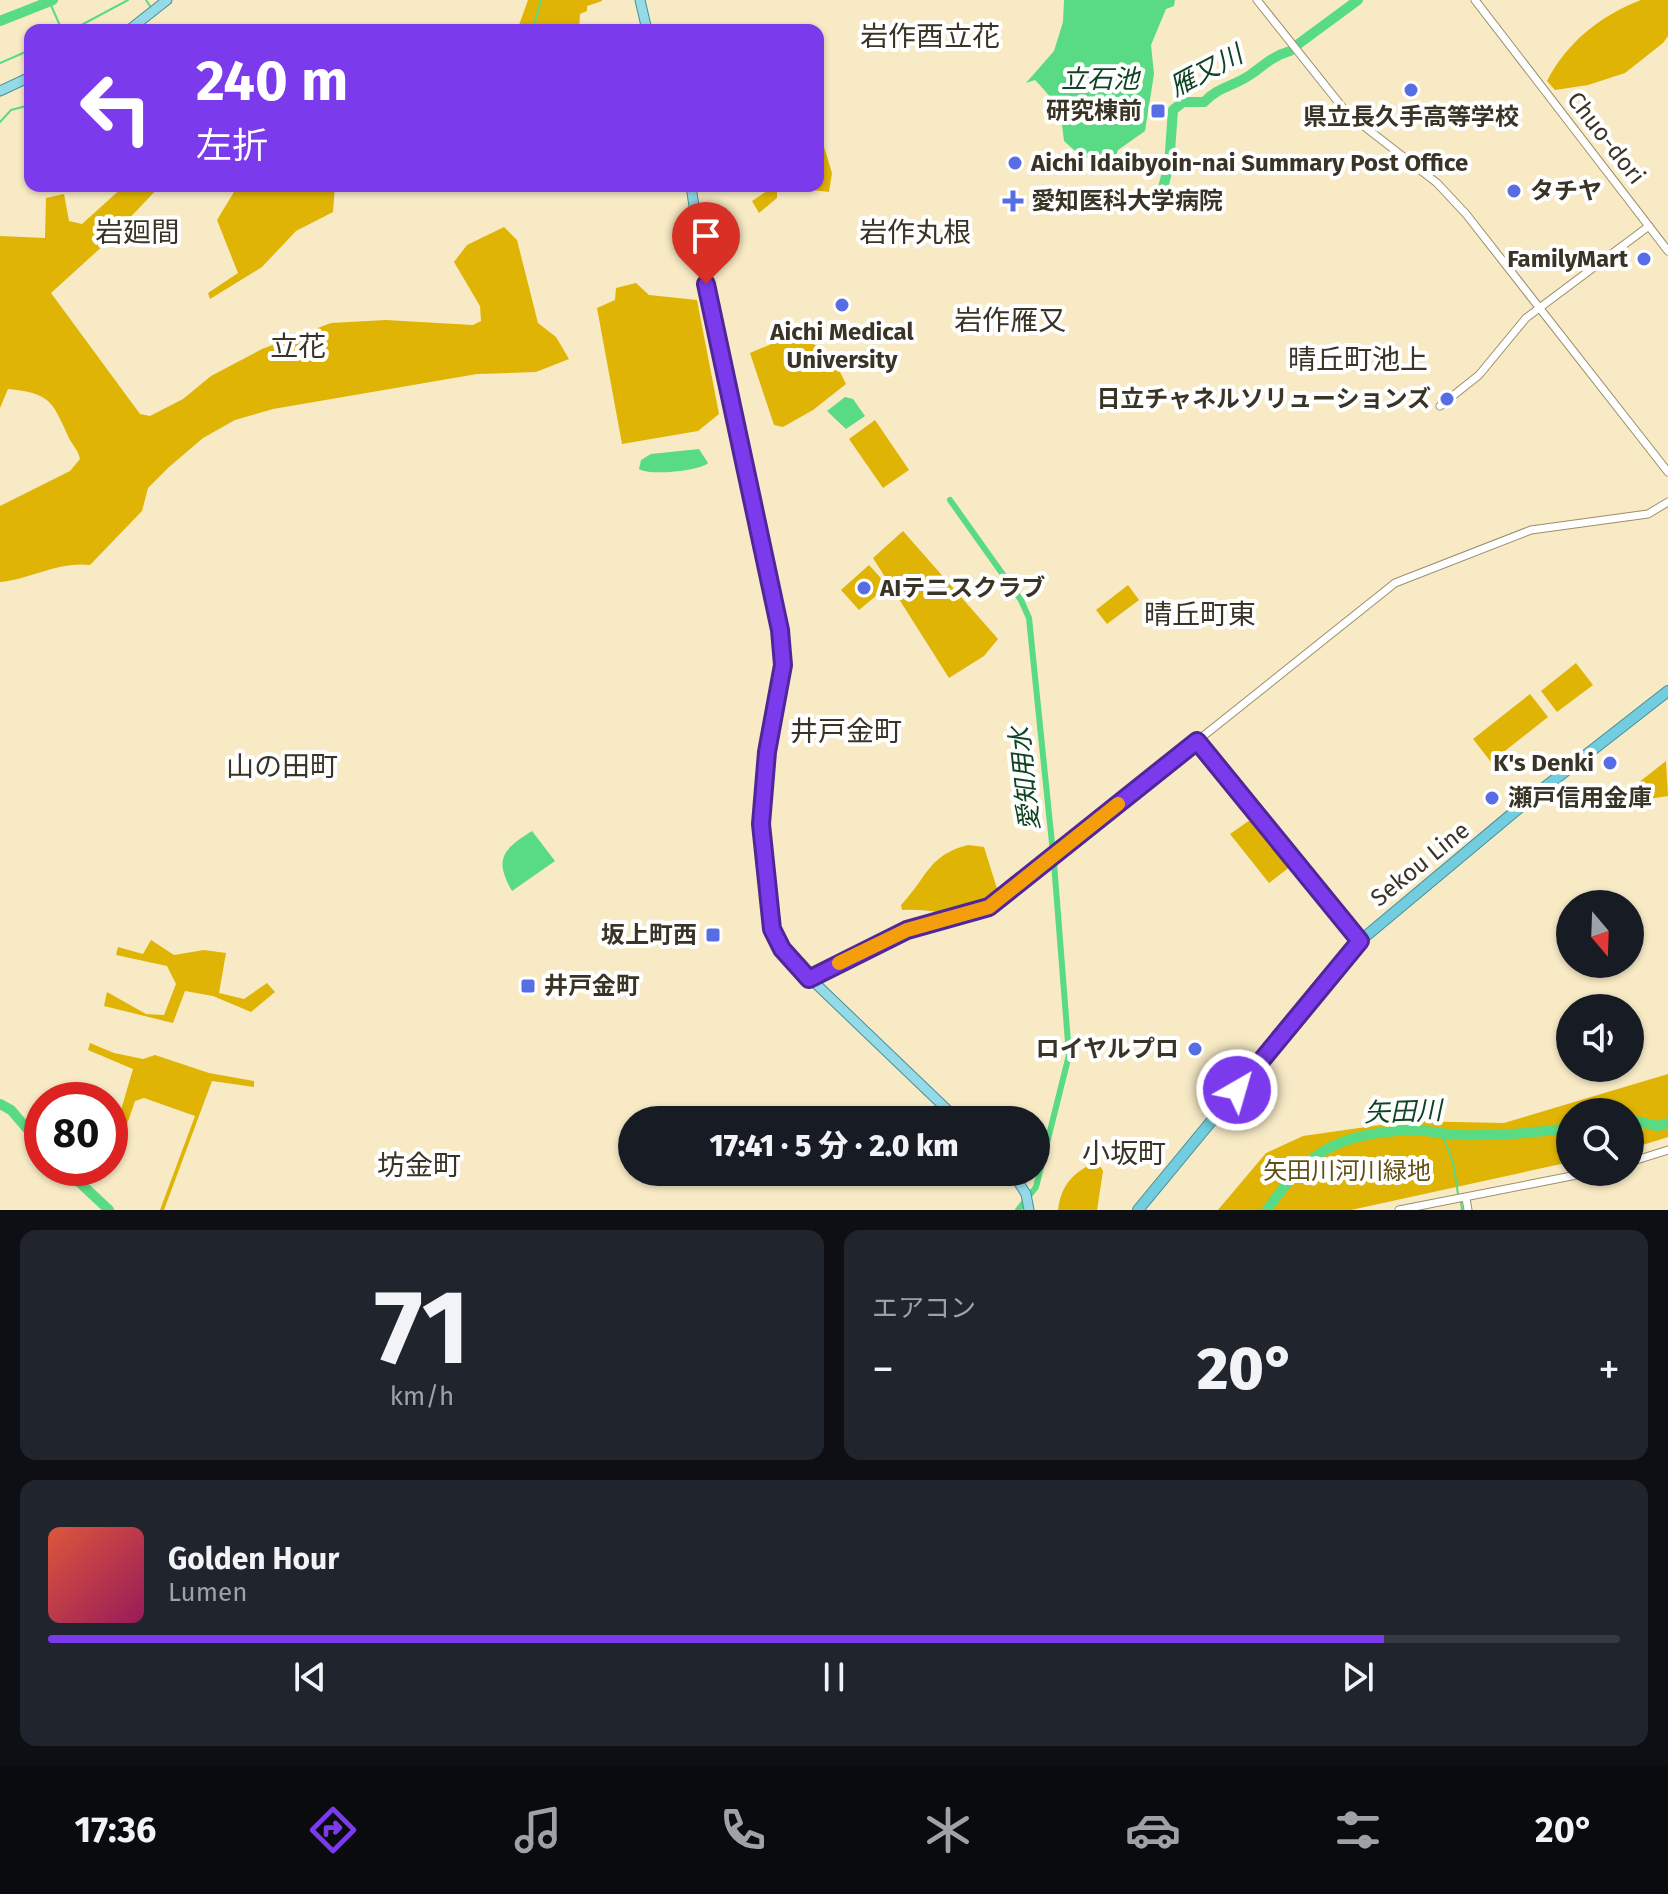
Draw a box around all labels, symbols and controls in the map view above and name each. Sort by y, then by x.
district label: 岩作酉立花 [860,20,1000,53]
water label: 雁又川 [1164,38,1250,103]
text: 240 m [196,48,348,115]
icon: left [64,56,168,160]
water label: 立石池 [1061,64,1142,95]
marker: 県立長久手高等学校 [1402,81,1420,99]
street label: Chuo-dori [1561,86,1651,190]
place label: 研究棟前 [1046,97,1142,125]
marker: 研究棟前 [1149,102,1167,120]
place label: 県立長久手高等学校 [1303,103,1519,131]
text: 左折 [196,124,268,168]
place label: Aichi Idaibyoin-nai Summary Post Office [1030,149,1468,177]
marker: Aichi Idaibyoin-nai Summary Post Office [1006,154,1024,172]
place label: タチヤ [1530,177,1602,205]
marker: タチヤ [1505,182,1523,200]
place label: 愛知医科大学病院 [1031,187,1223,215]
marker: 愛知医科大学病院 [1002,190,1024,212]
pin [672,202,740,284]
icon: arrive [684,214,728,258]
district label: 岩廻間 [95,216,179,249]
district label: 岩作丸根 [859,216,971,249]
place label: FamilyMart [1507,245,1629,273]
marker: FamilyMart [1635,250,1653,268]
marker: Aichi Medical University [833,296,851,314]
district label: 岩作雁又 [954,304,1066,337]
place label: Aichi Medical University [769,318,915,374]
district label: 立花 [270,330,326,363]
district label: 晴丘町池上 [1288,343,1428,376]
place label: 日立チャネルソリューションズ [1096,385,1431,413]
marker: 日立チャネルソリューションズ [1438,390,1456,408]
place label: AIテニスクラブ [879,574,1045,602]
marker: AIテニスクラブ [855,579,873,597]
district label: 晴丘町東 [1144,598,1256,631]
district label: 井戸金町 [790,715,902,748]
water label: 愛知用水 [1004,723,1046,832]
place label: K's Denki [1493,749,1594,777]
district label: 山の田町 [226,750,338,783]
marker: K's Denki [1601,754,1619,772]
place label: 瀬戸信用金庫 [1508,784,1652,812]
marker: 瀬戸信用金庫 [1483,789,1501,807]
street label: Sekou Line [1365,816,1475,912]
north arrow [1556,890,1644,978]
map controls [1556,890,1644,1186]
place label: 坂上町西 [601,921,697,949]
marker: 坂上町西 [704,926,722,944]
place label: 井戸金町 [544,972,640,1000]
marker: 井戸金町 [519,977,537,995]
button: sound [1556,994,1644,1082]
place label: ロイヤルプロ [1036,1035,1179,1063]
marker: ロイヤルプロ [1186,1040,1204,1058]
position arrow [1195,1048,1279,1132]
speed limit sign: 80 [24,1082,128,1186]
water label: 矢田川 [1363,1095,1446,1129]
button: search [1556,1098,1644,1186]
text: 17:41 · 5 分 · 2.0 km [710,1128,958,1164]
district label: 小坂町 [1082,1137,1166,1170]
district label: 坊金町 [377,1149,461,1182]
park label: 矢田川河川緑地 [1263,1157,1431,1185]
text: 71 [374,1266,470,1391]
text: エアコン [872,1293,976,1324]
text: 20° [1197,1333,1295,1405]
text: − [872,1343,894,1396]
text: + [1598,1343,1620,1396]
text: km/h [390,1381,454,1412]
text: Golden Hour [168,1541,339,1577]
text: Lumen [168,1577,247,1608]
icon: previous [288,1655,332,1699]
icon: pause [812,1655,856,1699]
icon: next [1336,1655,1380,1699]
icon: directions [305,1802,361,1858]
icon: music [510,1802,566,1858]
icon: phone [715,1802,771,1858]
icon: climate [920,1802,976,1858]
icon: car [1125,1802,1181,1858]
icon: filters [1330,1802,1386,1858]
text: 17:36 [74,1808,156,1852]
text: 20° [1535,1808,1594,1852]

